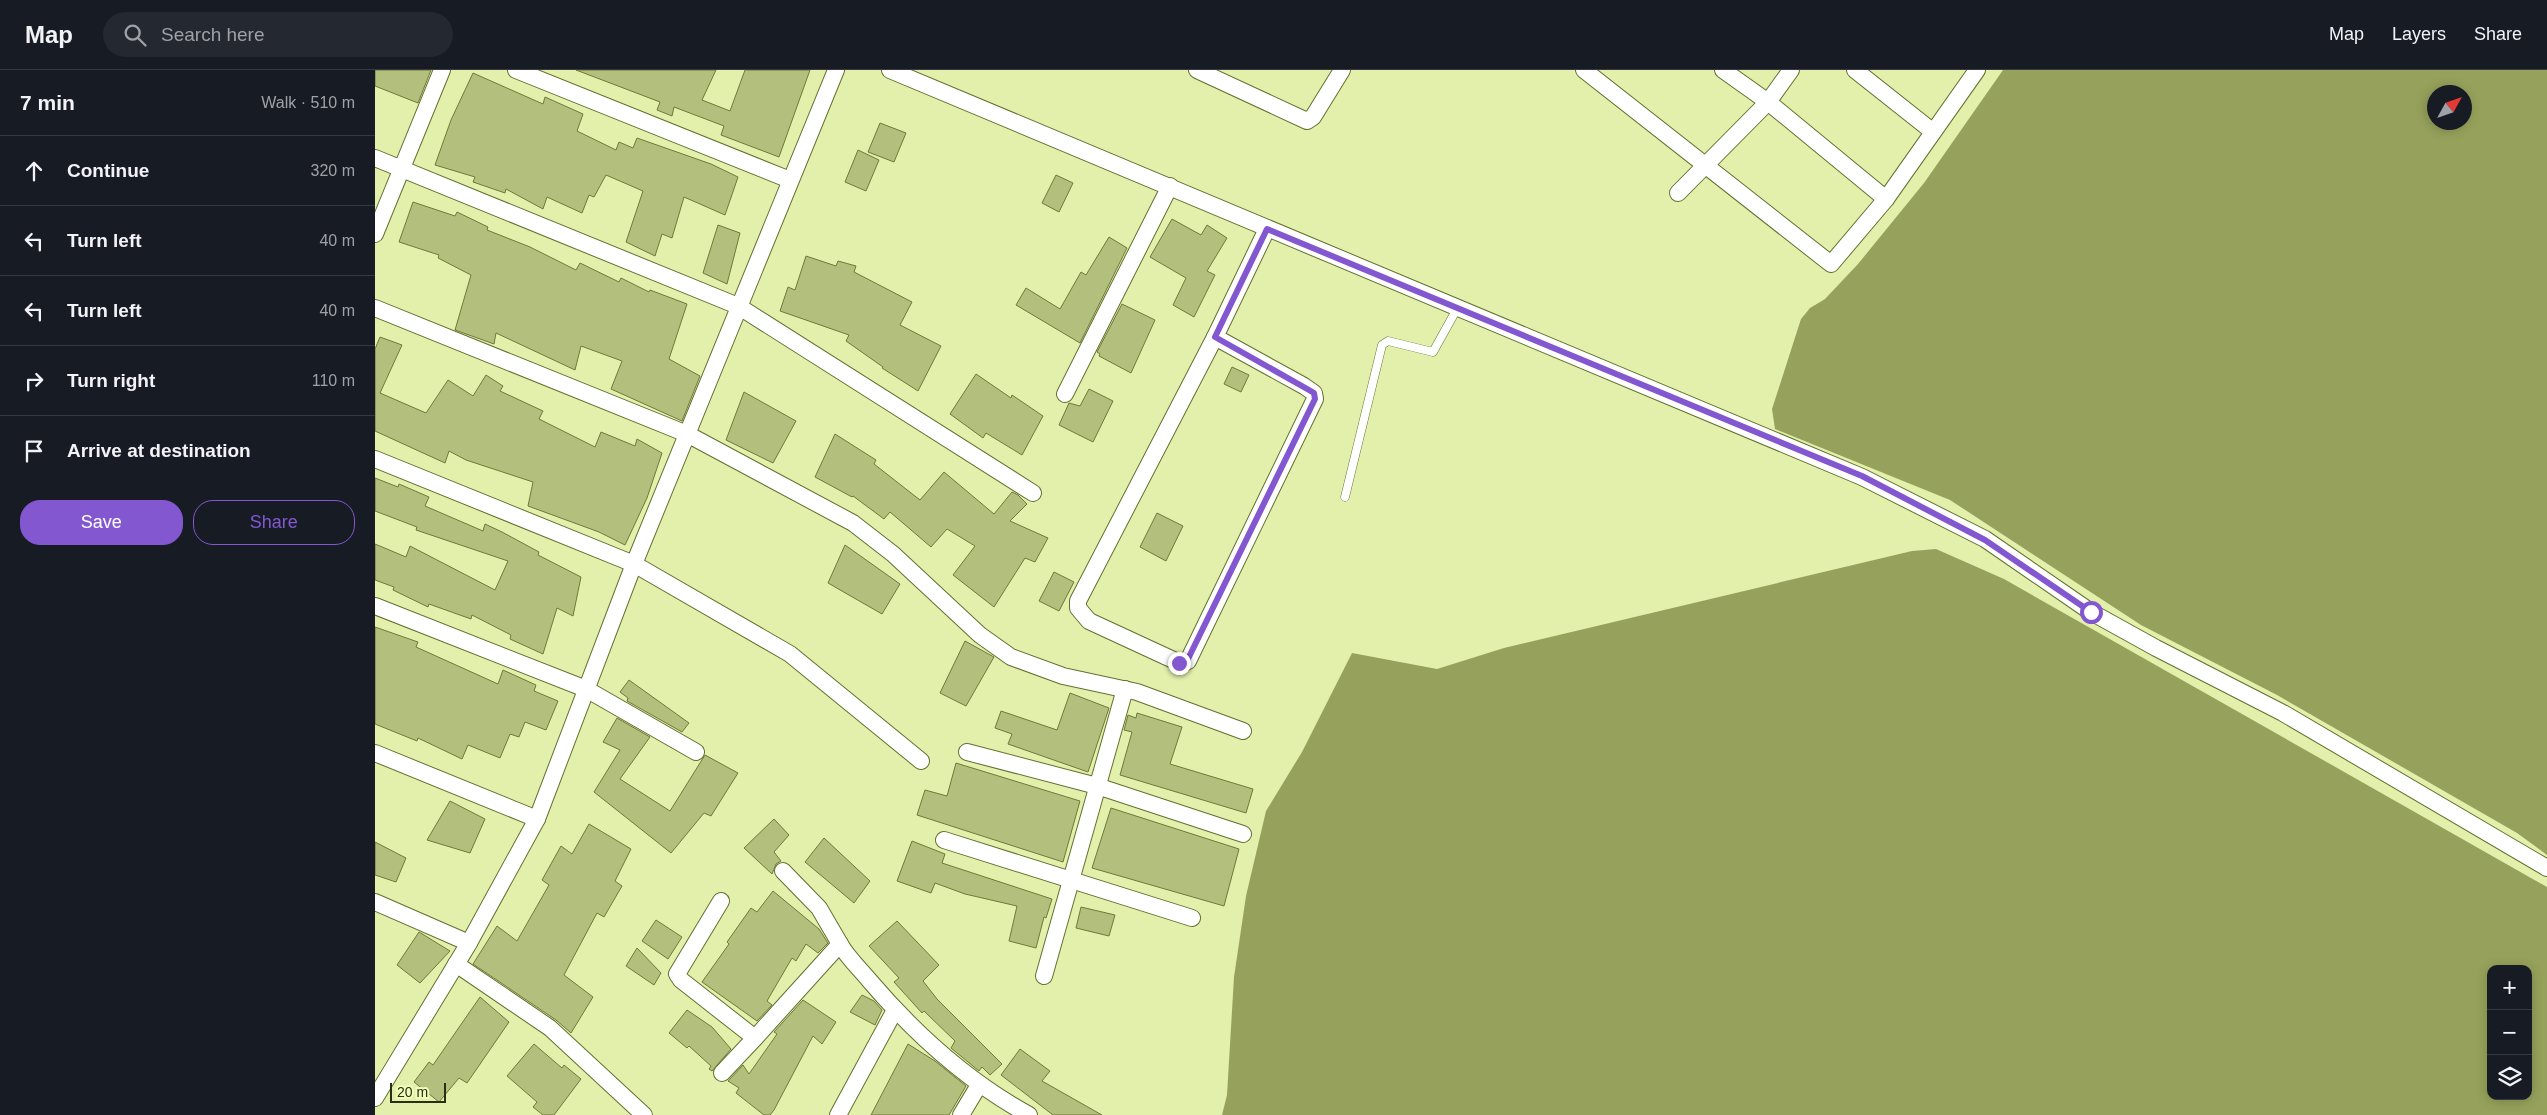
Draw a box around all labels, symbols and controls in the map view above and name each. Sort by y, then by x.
search box [103,12,453,57]
text: Map [25,21,73,48]
icon: search [121,21,149,49]
text: Search here [161,24,265,45]
text: Map [2329,24,2364,44]
text: Layers [2392,24,2446,44]
text: Share [2474,24,2522,44]
north arrow [2427,85,2472,130]
text: 7 min [20,91,75,114]
text: Walk · 510 m [261,94,355,111]
icon: ahead [20,157,48,185]
text: Continue [67,160,149,181]
text: 320 m [311,162,355,179]
icon: left [20,227,48,255]
text: Turn left [67,230,142,251]
text: 40 m [319,232,355,249]
icon: left [20,297,48,325]
text: Turn left [67,300,142,321]
text: 40 m [319,302,355,319]
icon: right [20,367,48,395]
text: Turn right [67,370,155,391]
text: 110 m [312,372,355,389]
icon: arrive [20,437,48,465]
text: Arrive at destination [67,440,251,461]
button: Save [20,500,183,545]
button: Share [193,500,355,545]
route start [2080,601,2103,624]
route end [1168,652,1191,675]
map controls [2487,965,2532,1100]
button: + [2487,965,2532,1010]
button: − [2487,1010,2532,1055]
button: layers [2487,1055,2532,1100]
scale bar [390,1080,446,1103]
text: 20 m [397,1084,428,1100]

